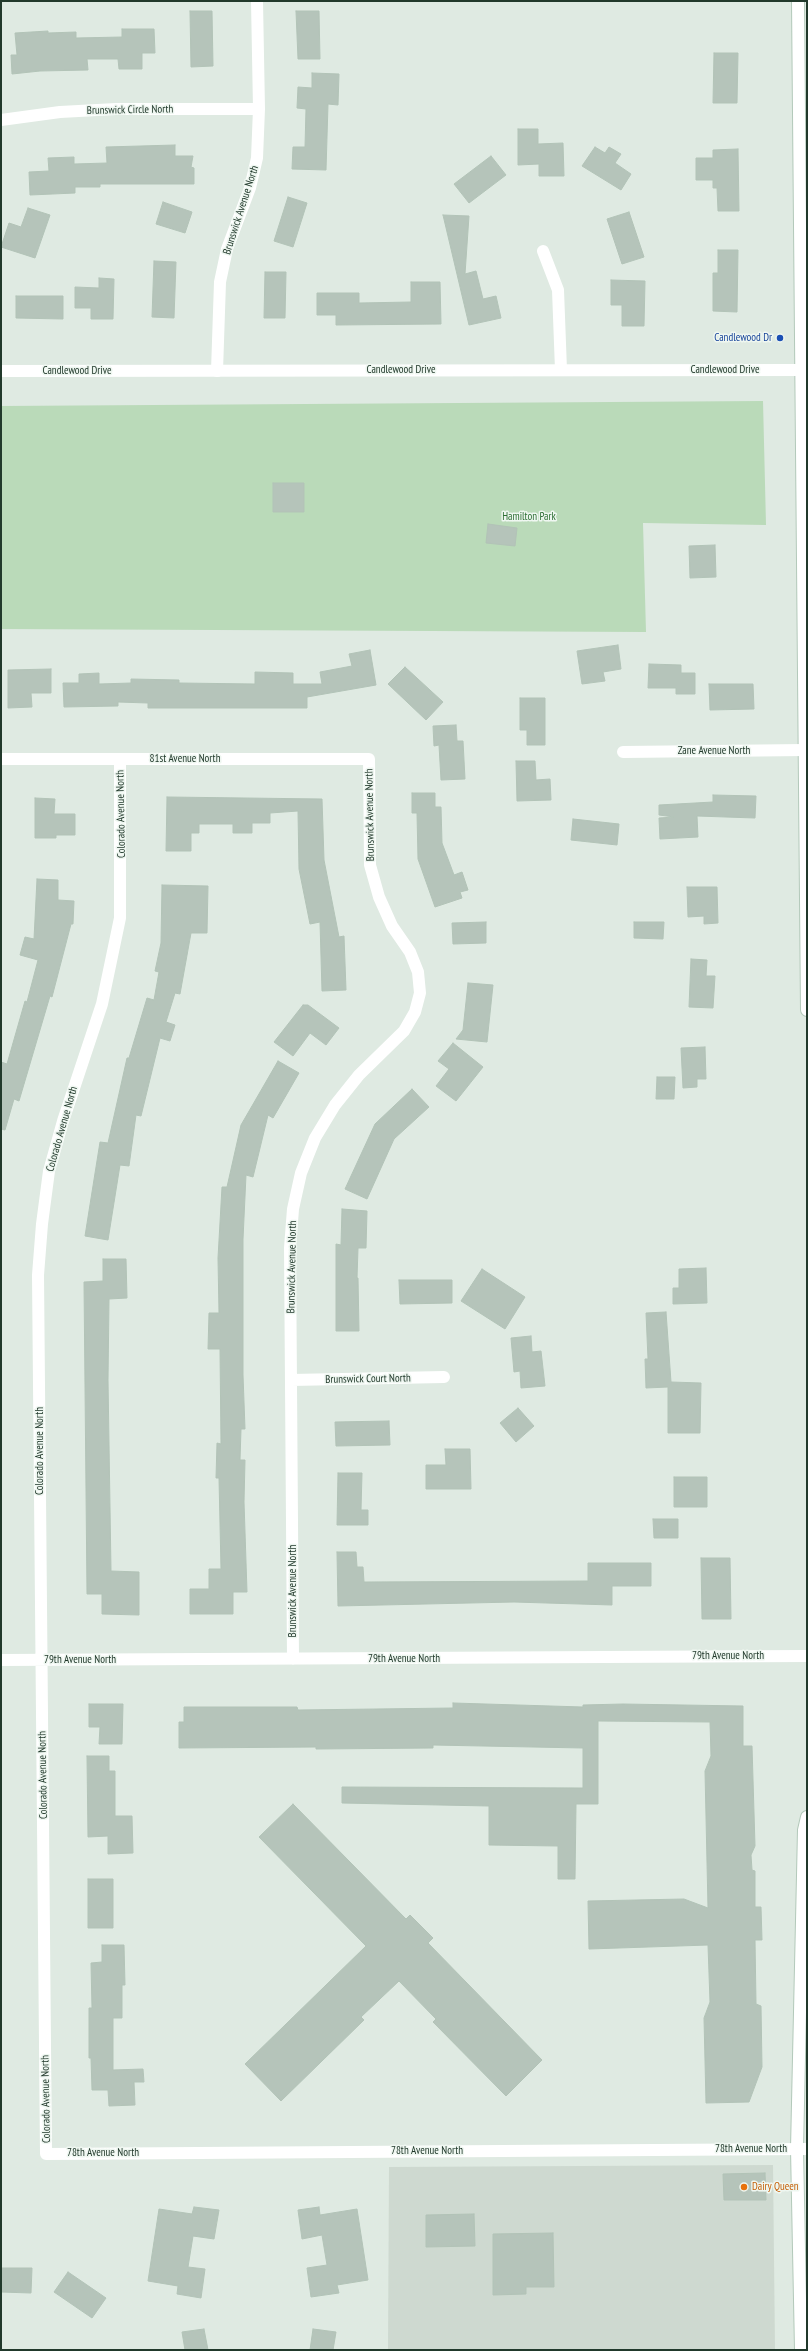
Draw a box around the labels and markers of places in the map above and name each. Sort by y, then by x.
place label: Candlewood Dr [714,331,772,345]
marker: Candlewood Dr [775,333,785,343]
place label: Dairy Queen [752,2180,799,2194]
marker: Dairy Queen [739,2182,749,2192]

